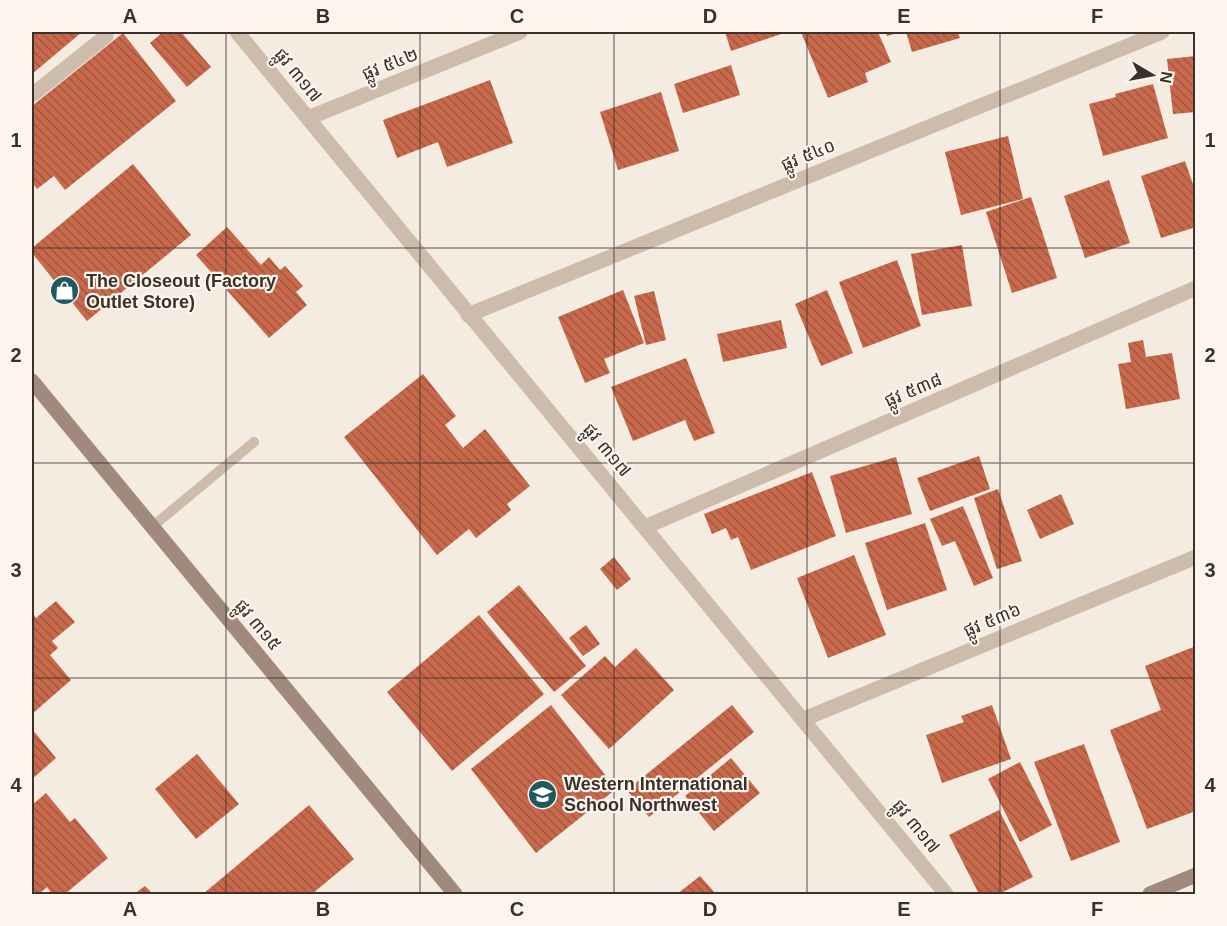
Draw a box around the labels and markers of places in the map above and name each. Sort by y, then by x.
place label: The Closeout (Factory Outlet Store) [86,271,276,312]
shop icon: The Closeout (Factory Outlet Store) [49,275,81,307]
place label: Western International School Northwest [564,774,748,815]
school or university icon: Western International School Northwest [527,778,559,810]

